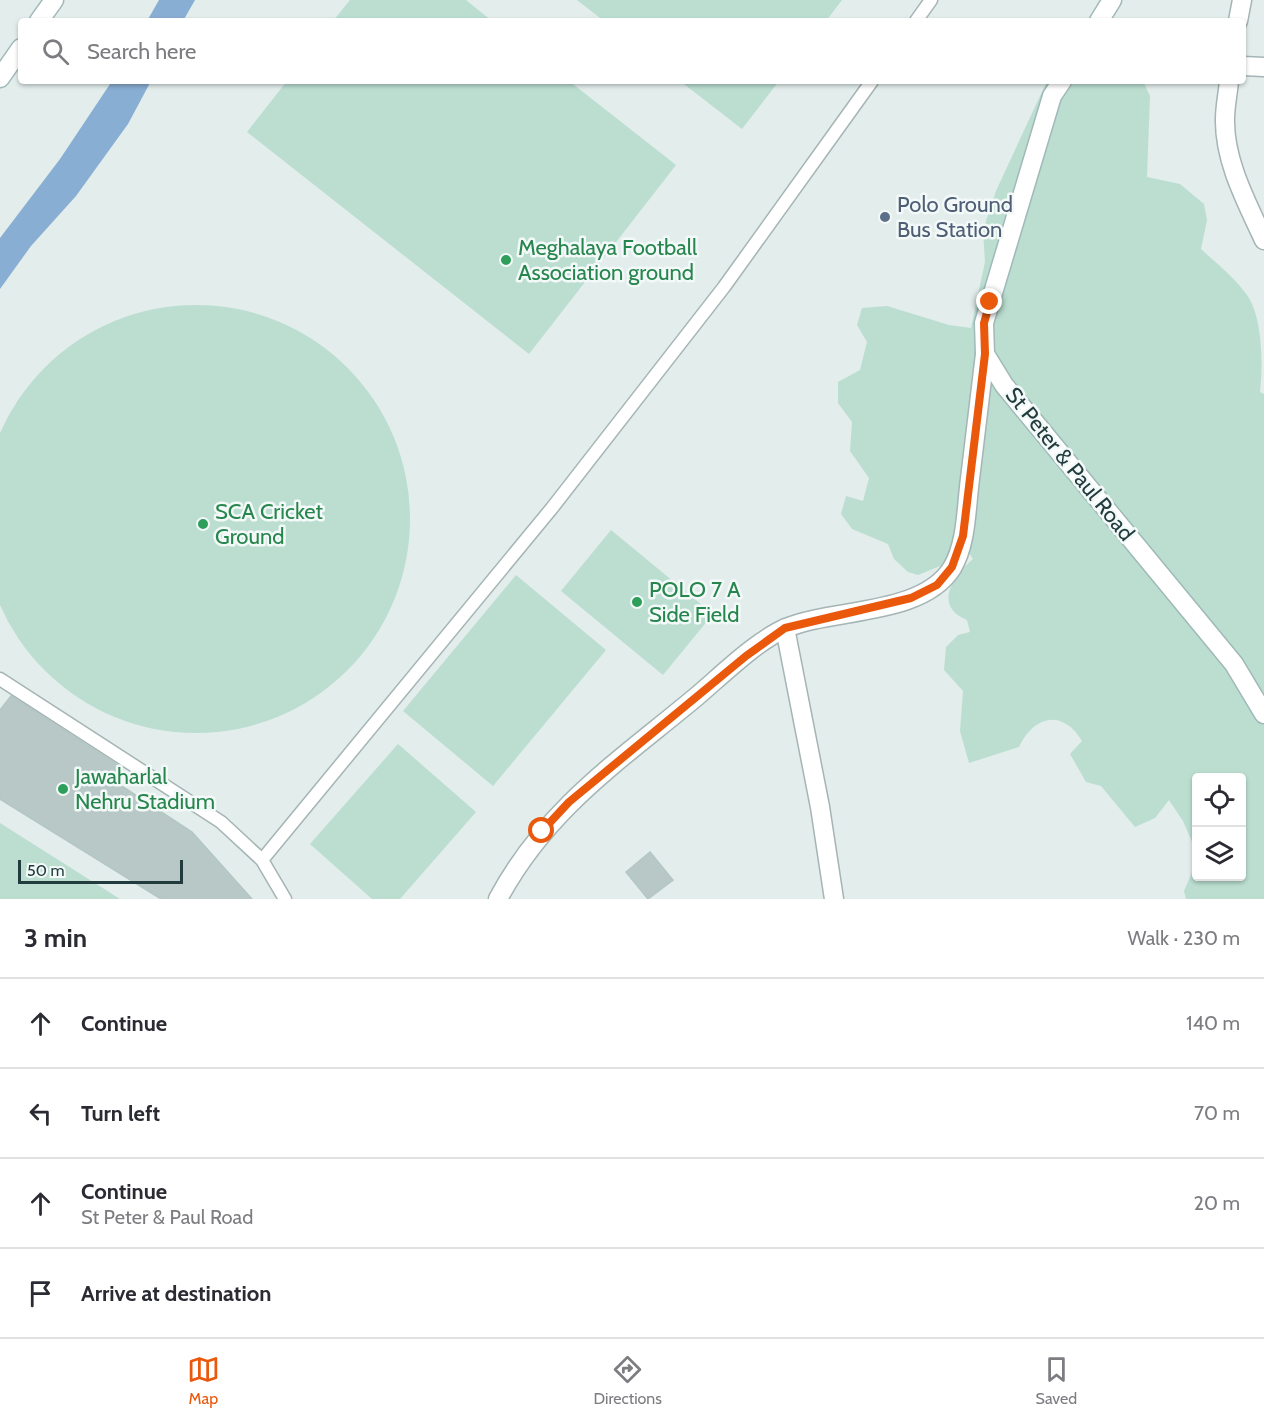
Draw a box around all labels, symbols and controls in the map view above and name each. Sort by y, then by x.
search box [18,18,1246,84]
icon: search [39,35,72,68]
text: Search here [87,38,196,65]
place label: Polo Ground Bus Station [897,191,1013,243]
marker: Polo Ground Bus Station [878,210,892,224]
place label: Meghalaya Football Association ground [518,234,698,286]
marker: Meghalaya Football Association ground [499,253,513,267]
route end [976,288,1002,314]
street label: St Peter & Paul Road [1000,382,1140,546]
place label: SCA Cricket Ground [215,498,324,550]
marker: SCA Cricket Ground [196,517,210,531]
place label: POLO 7 A Side Field [649,576,741,628]
marker: POLO 7 A Side Field [630,595,644,609]
place label: Jawaharlal Nehru Stadium [74,763,215,815]
map controls [1192,773,1246,881]
button: locate [1192,773,1246,827]
marker: Jawaharlal Nehru Stadium [56,782,70,796]
route start [528,817,554,843]
button: layers [1192,827,1246,881]
scale bar [18,857,183,884]
text: 50 m [27,861,64,880]
text: 3 min [24,922,87,954]
text: Walk · 230 m [1128,926,1240,950]
icon: ahead [24,1007,57,1040]
text: Continue [81,1010,167,1037]
text: 140 m [1186,1011,1240,1035]
icon: left [24,1097,57,1130]
text: Turn left [81,1100,160,1127]
text: 70 m [1194,1101,1240,1125]
text: Continue [81,1178,167,1205]
icon: ahead [24,1187,57,1220]
text: 20 m [1194,1191,1240,1215]
text: St Peter & Paul Road [81,1205,253,1229]
icon: arrive [24,1277,57,1310]
text: Arrive at destination [81,1280,271,1307]
tab: Map [187,1353,220,1408]
tab: Directions [594,1353,662,1408]
tab: Saved [1036,1353,1077,1408]

